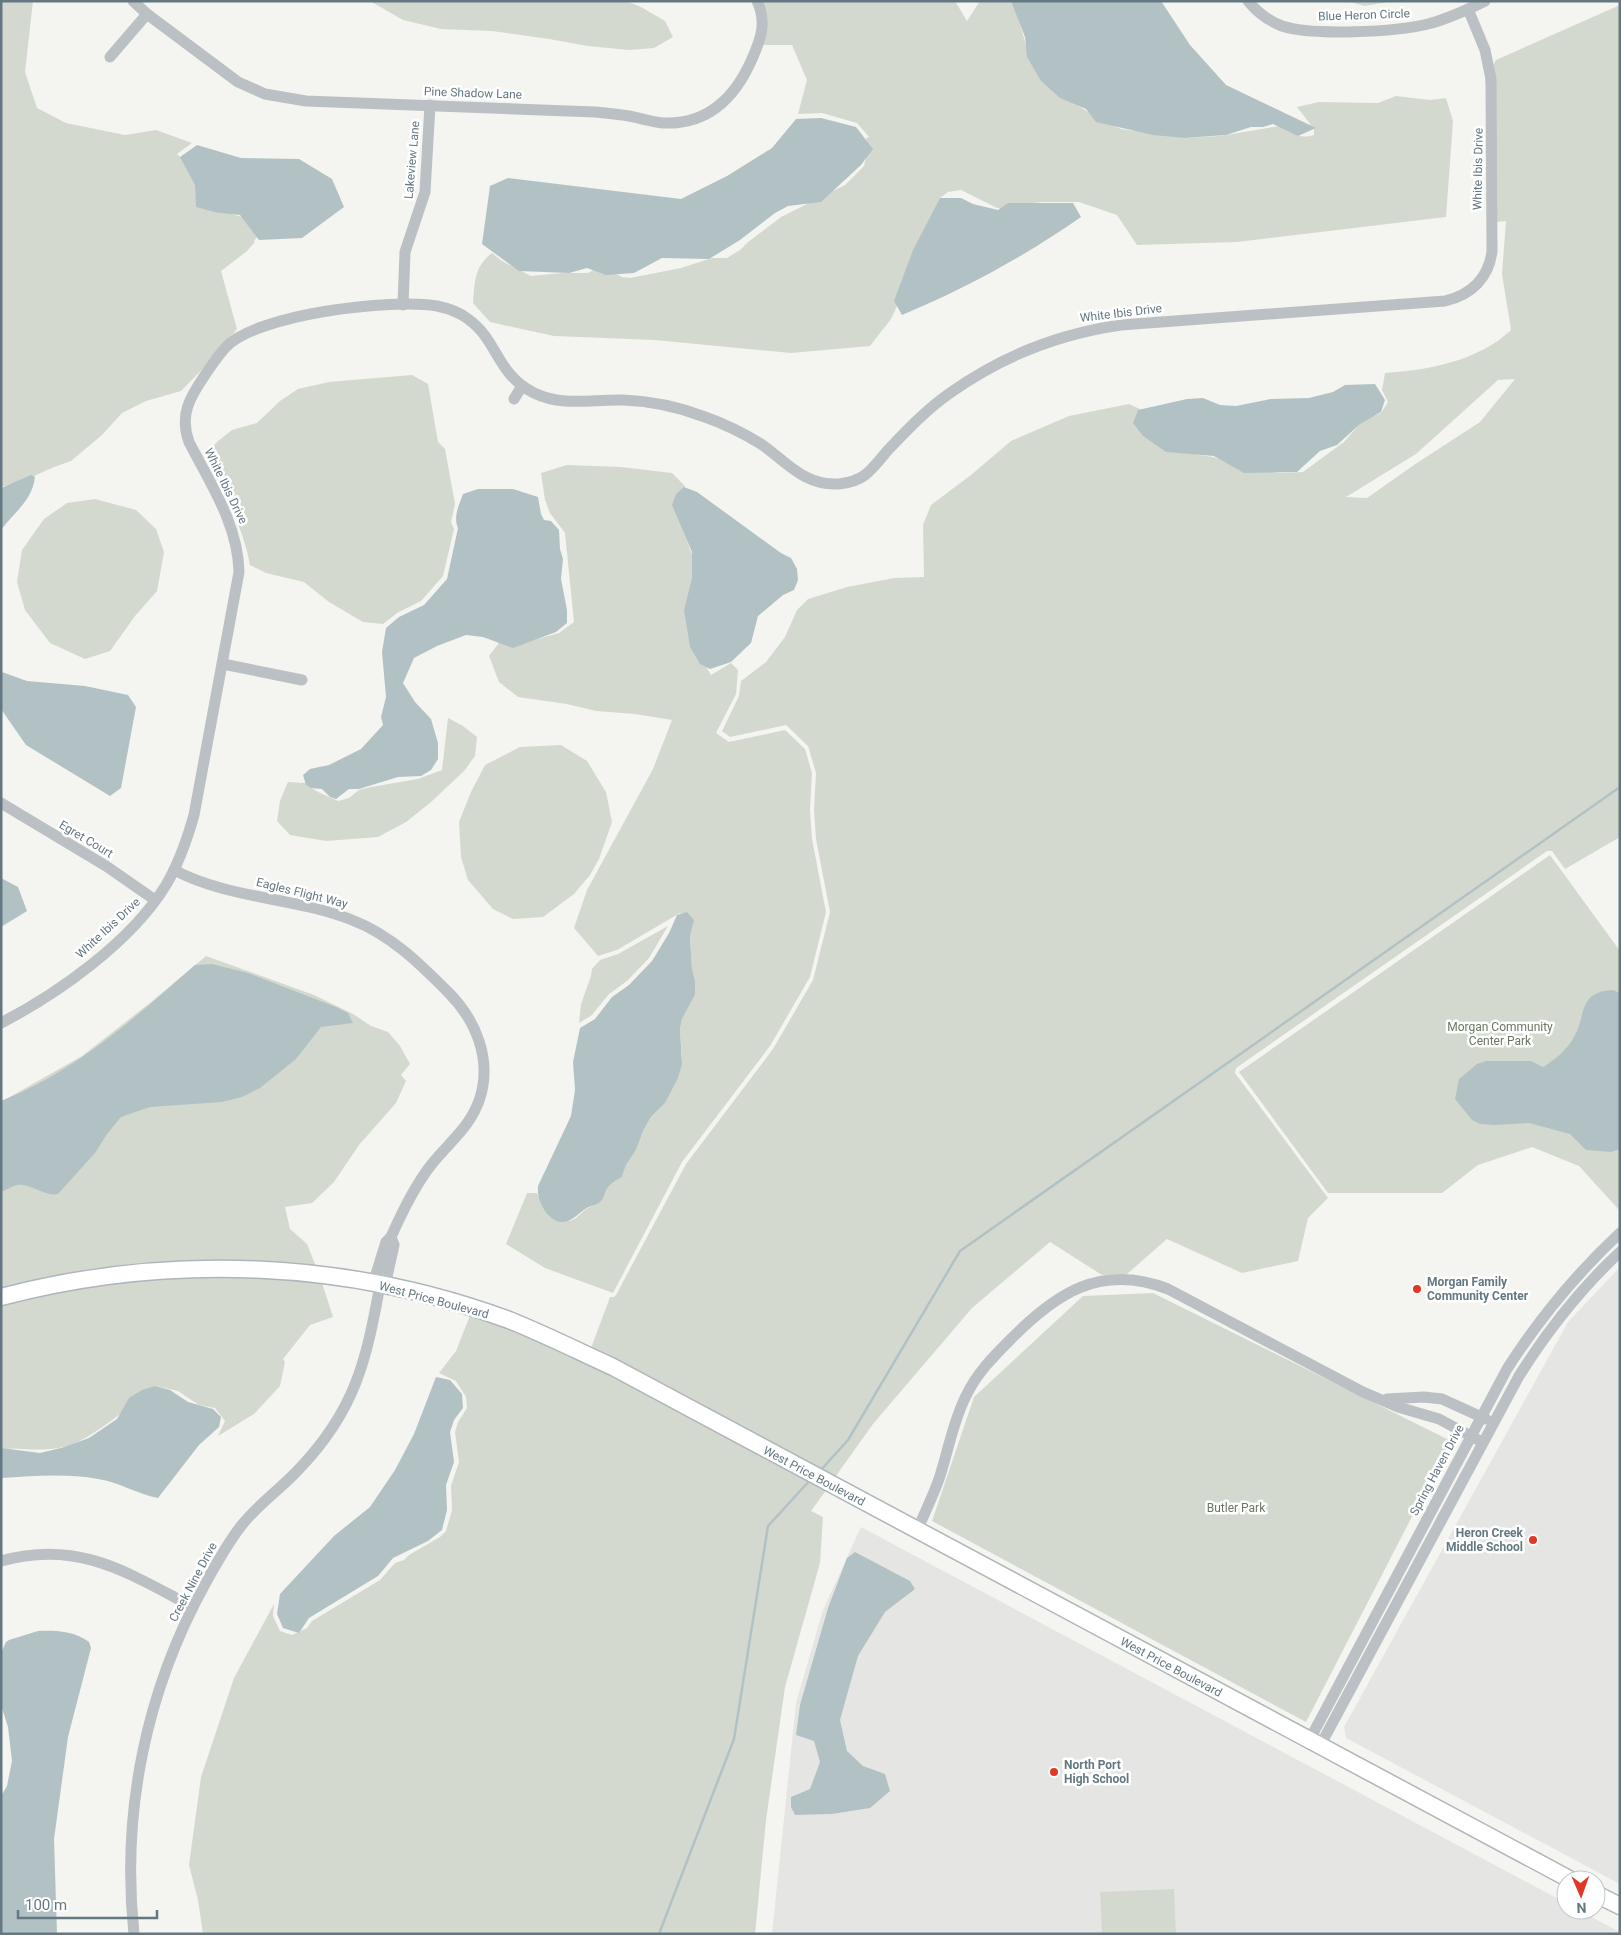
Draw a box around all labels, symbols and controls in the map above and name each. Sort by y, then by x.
street label: Blue Heron Circle [1318,6,1410,24]
street label: Pine Shadow Lane [424,84,522,102]
street label: Lakeview Lane [402,120,422,200]
street label: White Ibis Drive [1470,128,1486,210]
street label: White Ibis Drive [1079,301,1163,325]
street label: White Ibis Drive [202,446,250,526]
street label: Egret Court [57,817,115,861]
street label: Eagles Flight Way [255,875,350,911]
street label: White Ibis Drive [73,895,143,961]
park label: Morgan Community Center Park [1447,1020,1553,1048]
place label: Morgan Family Community Center [1427,1275,1529,1303]
street label: West Price Boulevard [378,1279,490,1321]
marker: Morgan Family Community Center [1411,1283,1423,1295]
street label: Spring Haven Drive [1407,1422,1467,1518]
street label: West Price Boulevard [761,1443,867,1509]
park label: Butler Park [1207,1501,1266,1515]
place label: Heron Creek Middle School [1446,1526,1524,1554]
marker: Heron Creek Middle School [1527,1534,1539,1546]
street label: Creek Nine Drive [166,1540,220,1624]
street label: West Price Boulevard [1118,1634,1224,1700]
place label: North Port High School [1064,1758,1129,1786]
marker: North Port High School [1048,1766,1060,1778]
north arrow [1556,1870,1606,1920]
scale bar [18,1888,156,1920]
text: 100 m [25,1896,67,1914]
text: N [1576,1900,1587,1916]

